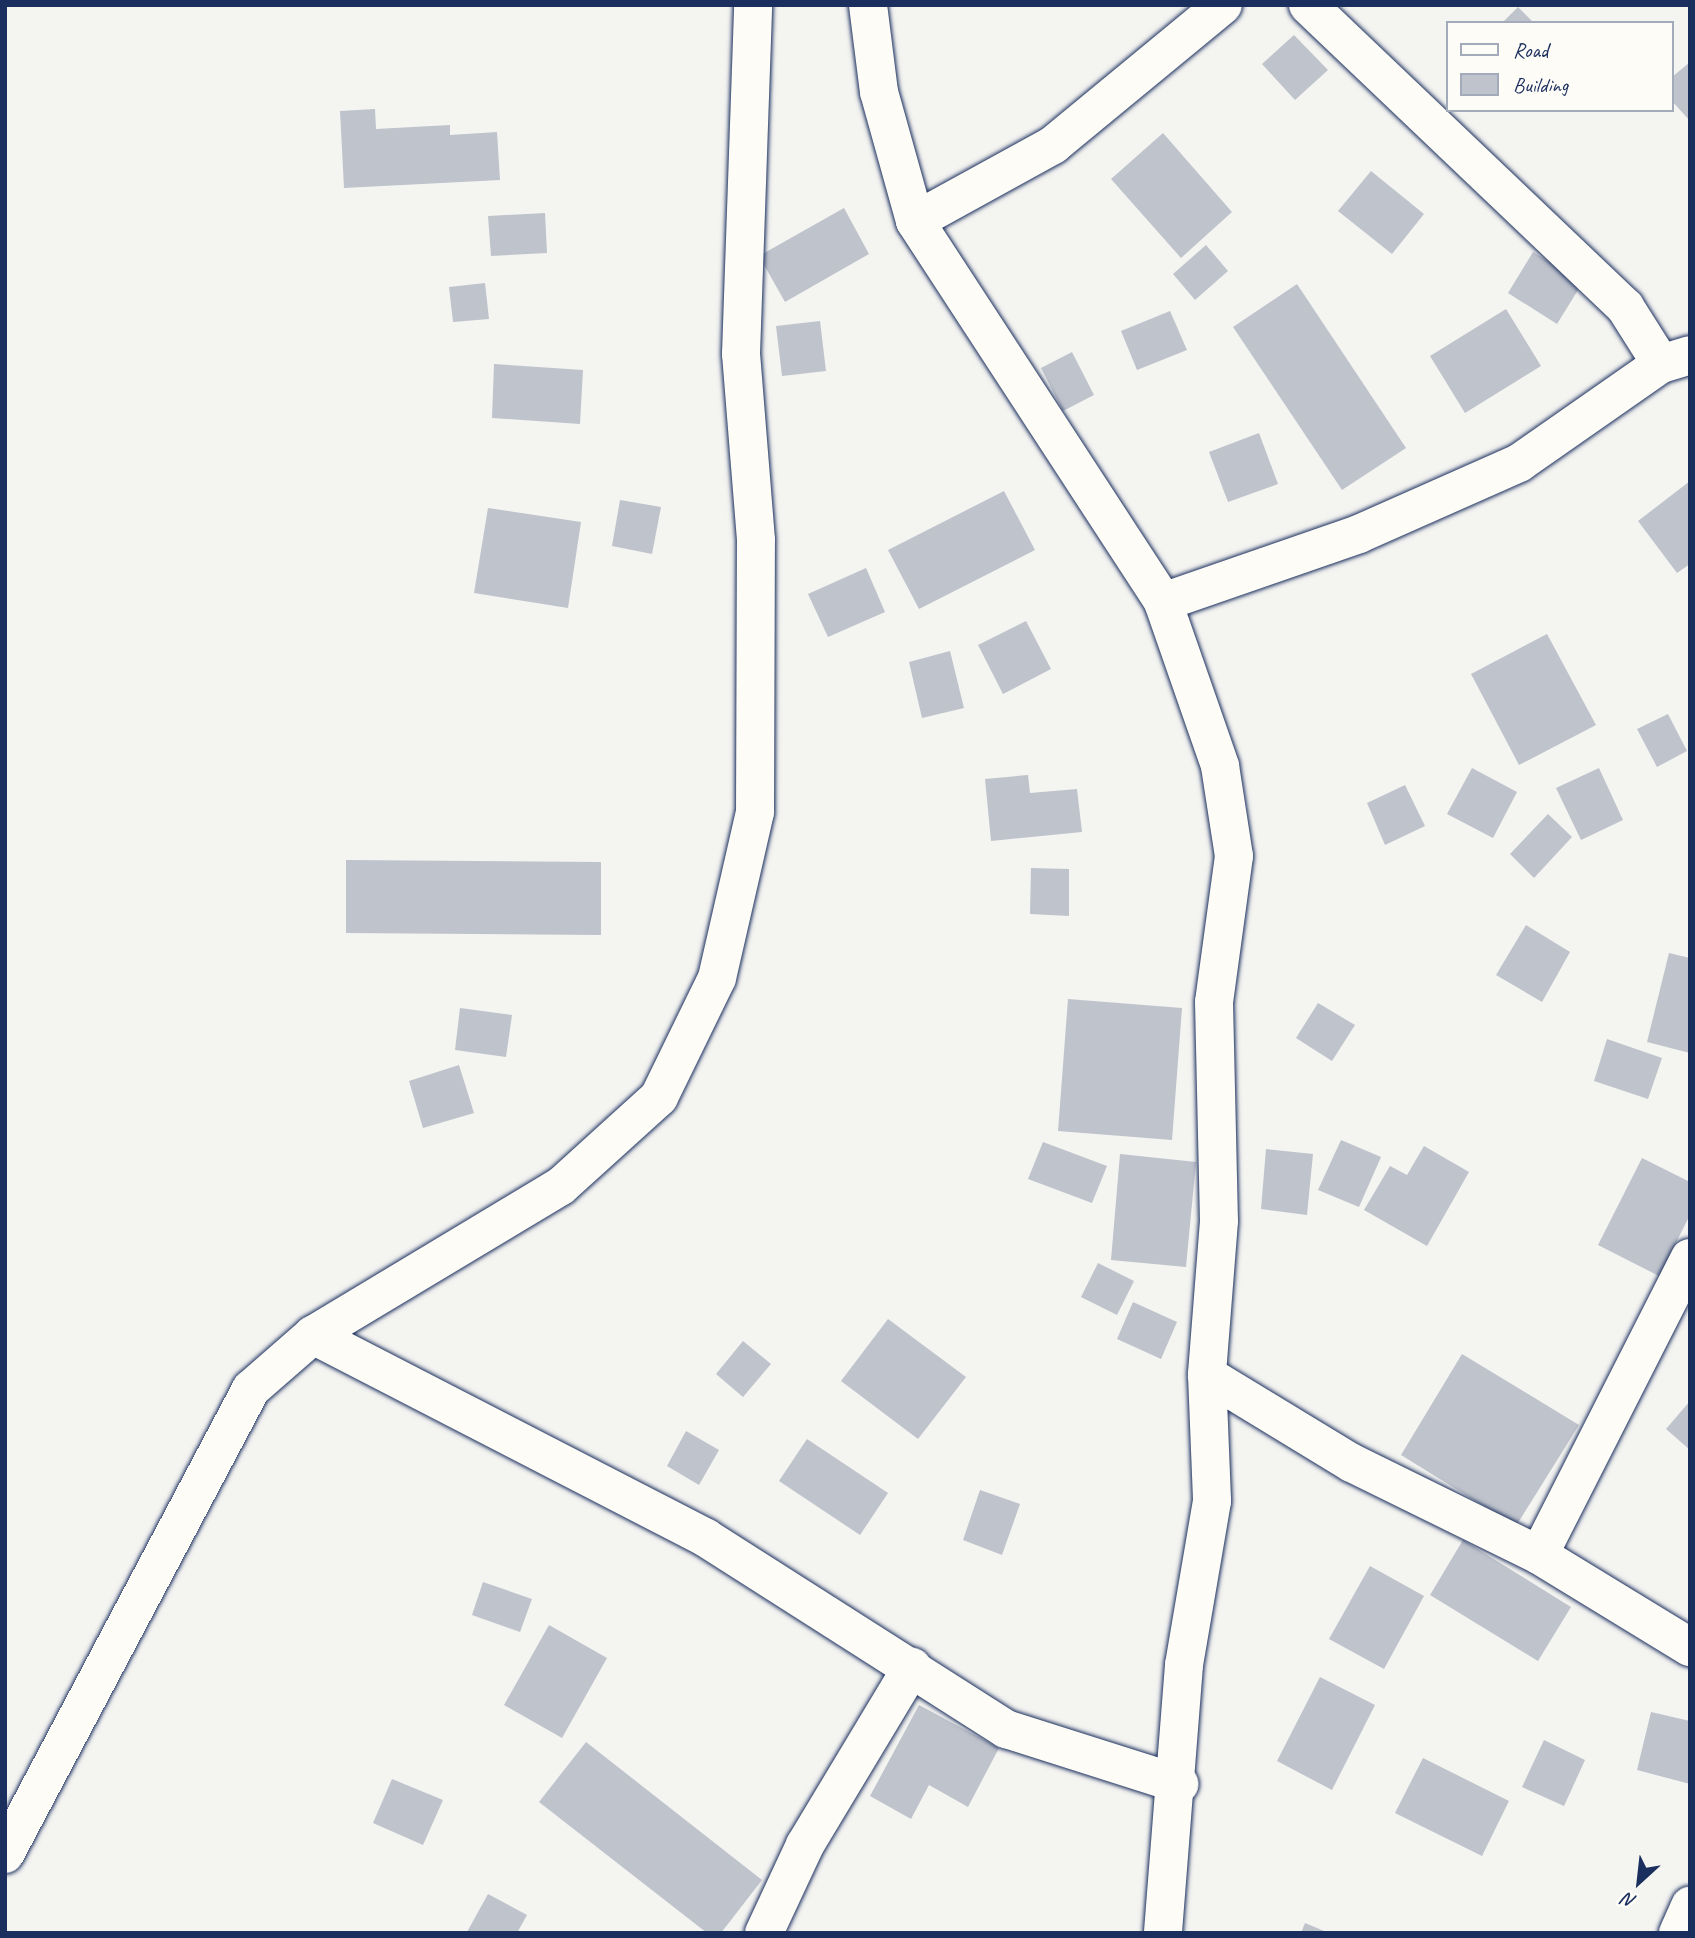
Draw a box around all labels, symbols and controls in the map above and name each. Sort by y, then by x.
legend [1446,21,1674,112]
text: Road [1513,37,1548,63]
text: Building [1513,72,1568,98]
north arrow [1604,1847,1674,1917]
text: N [1619,1887,1640,1914]

